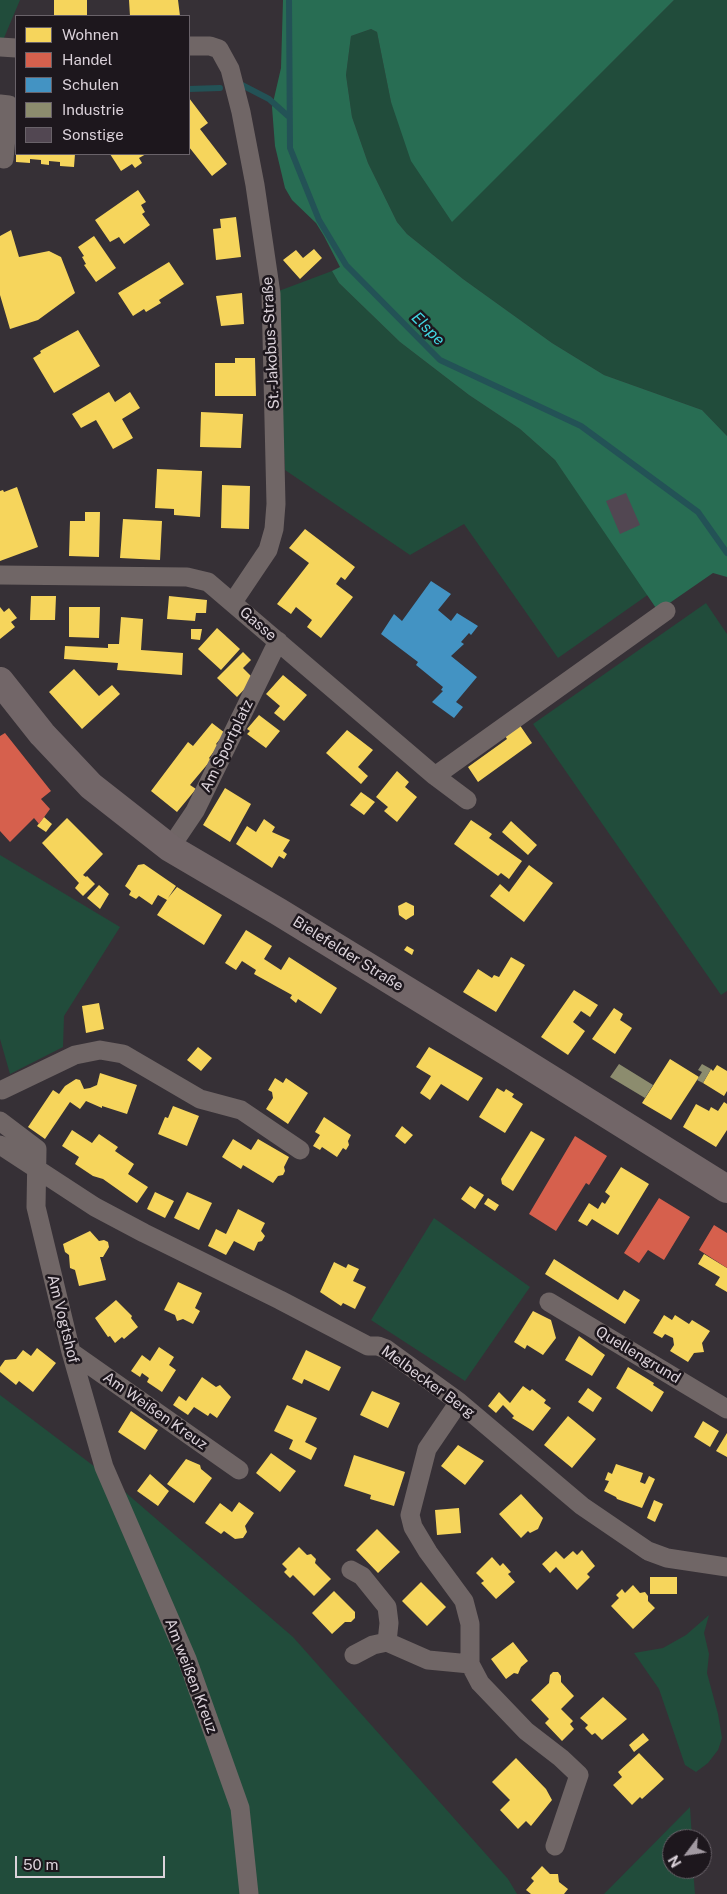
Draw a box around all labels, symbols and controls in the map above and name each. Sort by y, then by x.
legend [15,15,190,155]
text: Wohnen [62,26,119,43]
text: Handel [62,51,112,68]
text: Schulen [62,76,119,93]
text: Industrie [62,101,124,118]
text: Sonstige [62,126,124,143]
street label: St.-Jakobus-Straße [259,276,283,410]
water label: Elspe [407,308,449,350]
street label: Gasse [236,603,280,645]
street label: Am Sportplatz [197,697,257,795]
street label: Bielefelder Straße [289,913,407,995]
street label: Am Vogtshof [43,1273,83,1365]
street label: Quellengrund [592,1323,684,1387]
street label: Melbecker Berg [378,1342,478,1422]
street label: Am Weißen Kreuz [99,1368,211,1454]
street label: Am weißen Kreuz [161,1616,221,1736]
north arrow [662,1829,712,1879]
scale bar [18,1846,168,1878]
text: N [665,1852,685,1870]
text: 50 m [23,1856,58,1873]

